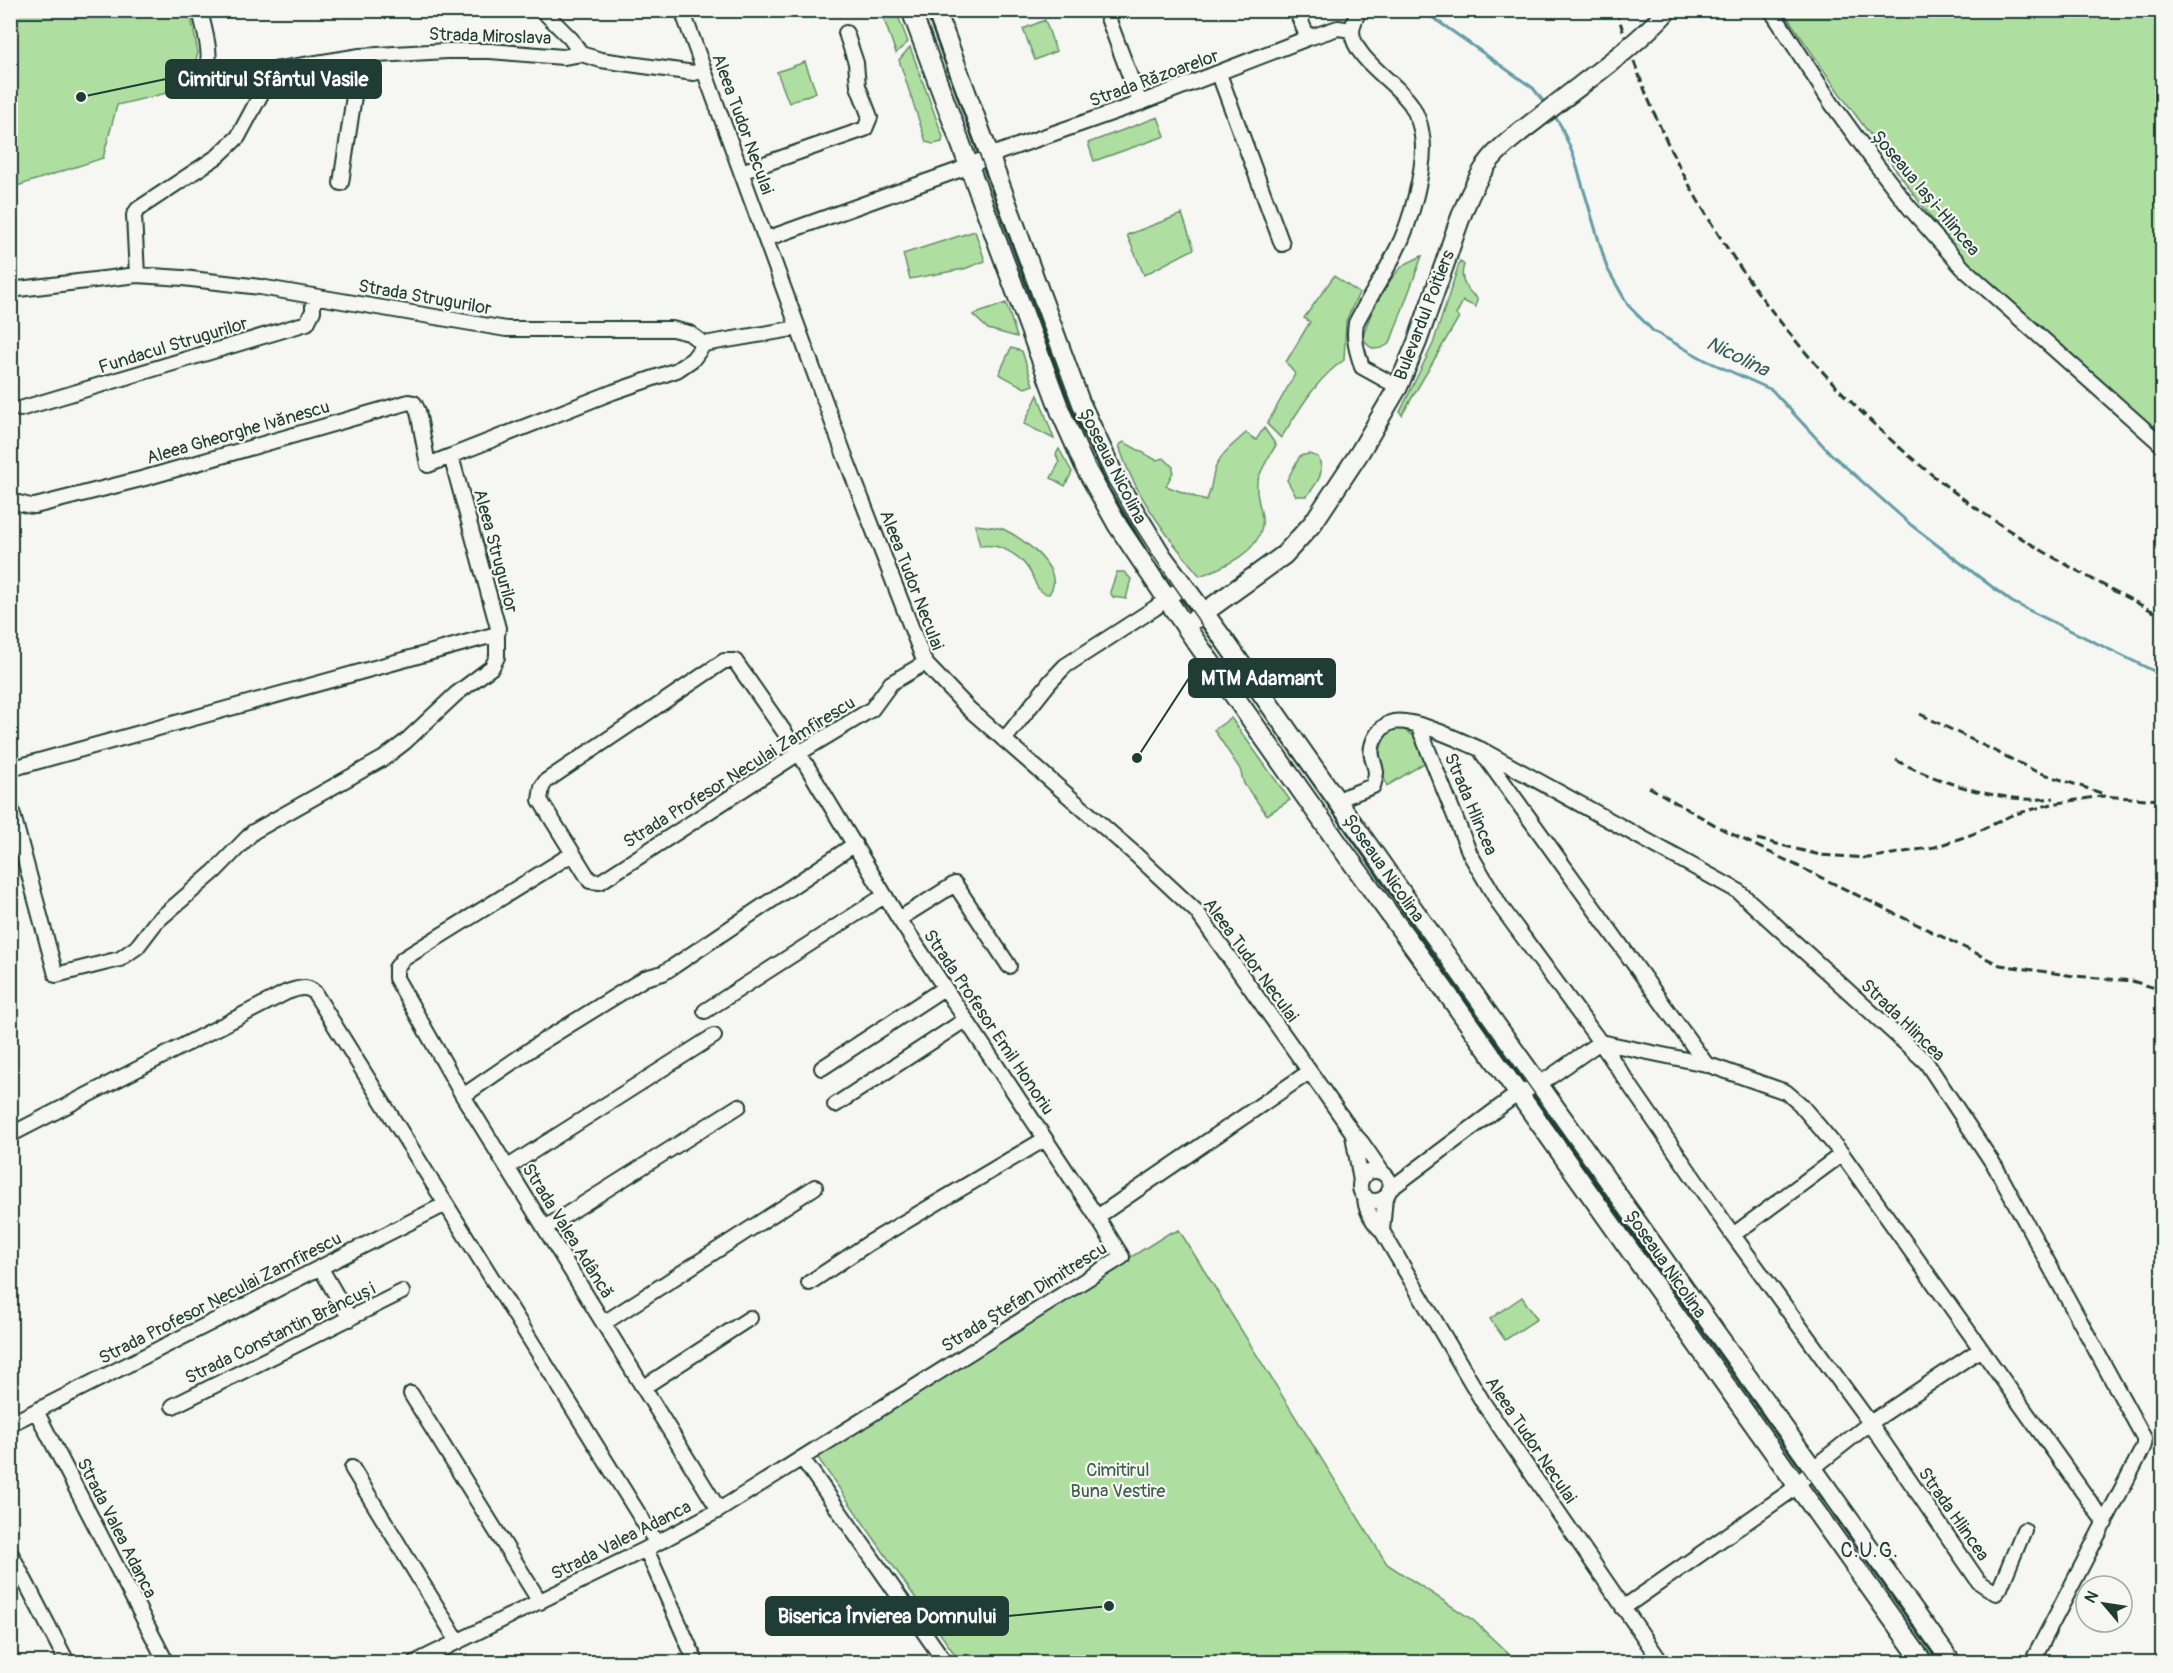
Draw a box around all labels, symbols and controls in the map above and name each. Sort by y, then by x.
street label: Strada Miroslava [428,23,552,50]
street label: Strada Răzoarelor [1086,44,1223,113]
street label: Aleea Tudor Neculai [706,51,779,198]
callout: Cimitirul Sfântul Vasile [166,60,381,98]
text: Cimitirul Sfântul Vasile [178,67,369,92]
street label: Șoseaua Iași-Hlincea [1866,126,1985,261]
street label: Bulevardul Poitiers [1389,247,1460,384]
street label: Strada Strugurilor [356,274,494,321]
street label: Fundacul Strugurilor [96,312,251,379]
water label: Nicolina [1702,331,1775,383]
street label: Aleea Gheorghe Ivănescu [144,395,332,470]
street label: Șoseaua Nicolina [1074,405,1152,528]
street label: Aleea Strugurilor [468,487,523,616]
street label: Aleea Tudor Neculai [874,507,949,653]
callout: MTM Adamant [1189,659,1335,697]
text: MTM Adamant [1201,666,1324,691]
street label: Strada Profesor Neculai Zamfirescu [619,691,860,854]
street label: Strada Hlincea [1439,750,1502,859]
street label: Șoseaua Nicolina [1338,810,1429,927]
street label: Aleea Tudor Neculai [1198,894,1303,1027]
street label: Strada Profesor Emil Honoriu [918,925,1059,1119]
street label: Strada Hlincea [1855,974,1950,1066]
street label: Strada Valea Adâncă [517,1159,619,1303]
street label: Șoseaua Nicolina [1620,1206,1711,1323]
street label: Strada Profesor Neculai Zamfirescu [95,1227,345,1370]
street label: Strada Ștefan Dimitrescu [937,1237,1111,1358]
street label: Strada Constantin Brâncuși [181,1277,379,1390]
street label: Aleea Tudor Neculai [1480,1372,1582,1508]
street label: Strada Valea Adanca [71,1454,162,1602]
park label: Cimitirul Buna Vestire [1071,1459,1166,1503]
street label: Strada Hlincea [1913,1463,1994,1565]
street label: Strada Valea Adanca [547,1495,695,1586]
district label: C.U.G. [1841,1538,1899,1563]
north arrow [2074,1574,2134,1634]
text: N [2080,1587,2103,1607]
callout: Biserica Învierea Domnului [766,1597,1008,1635]
text: Biserica Învierea Domnului [778,1604,997,1629]

